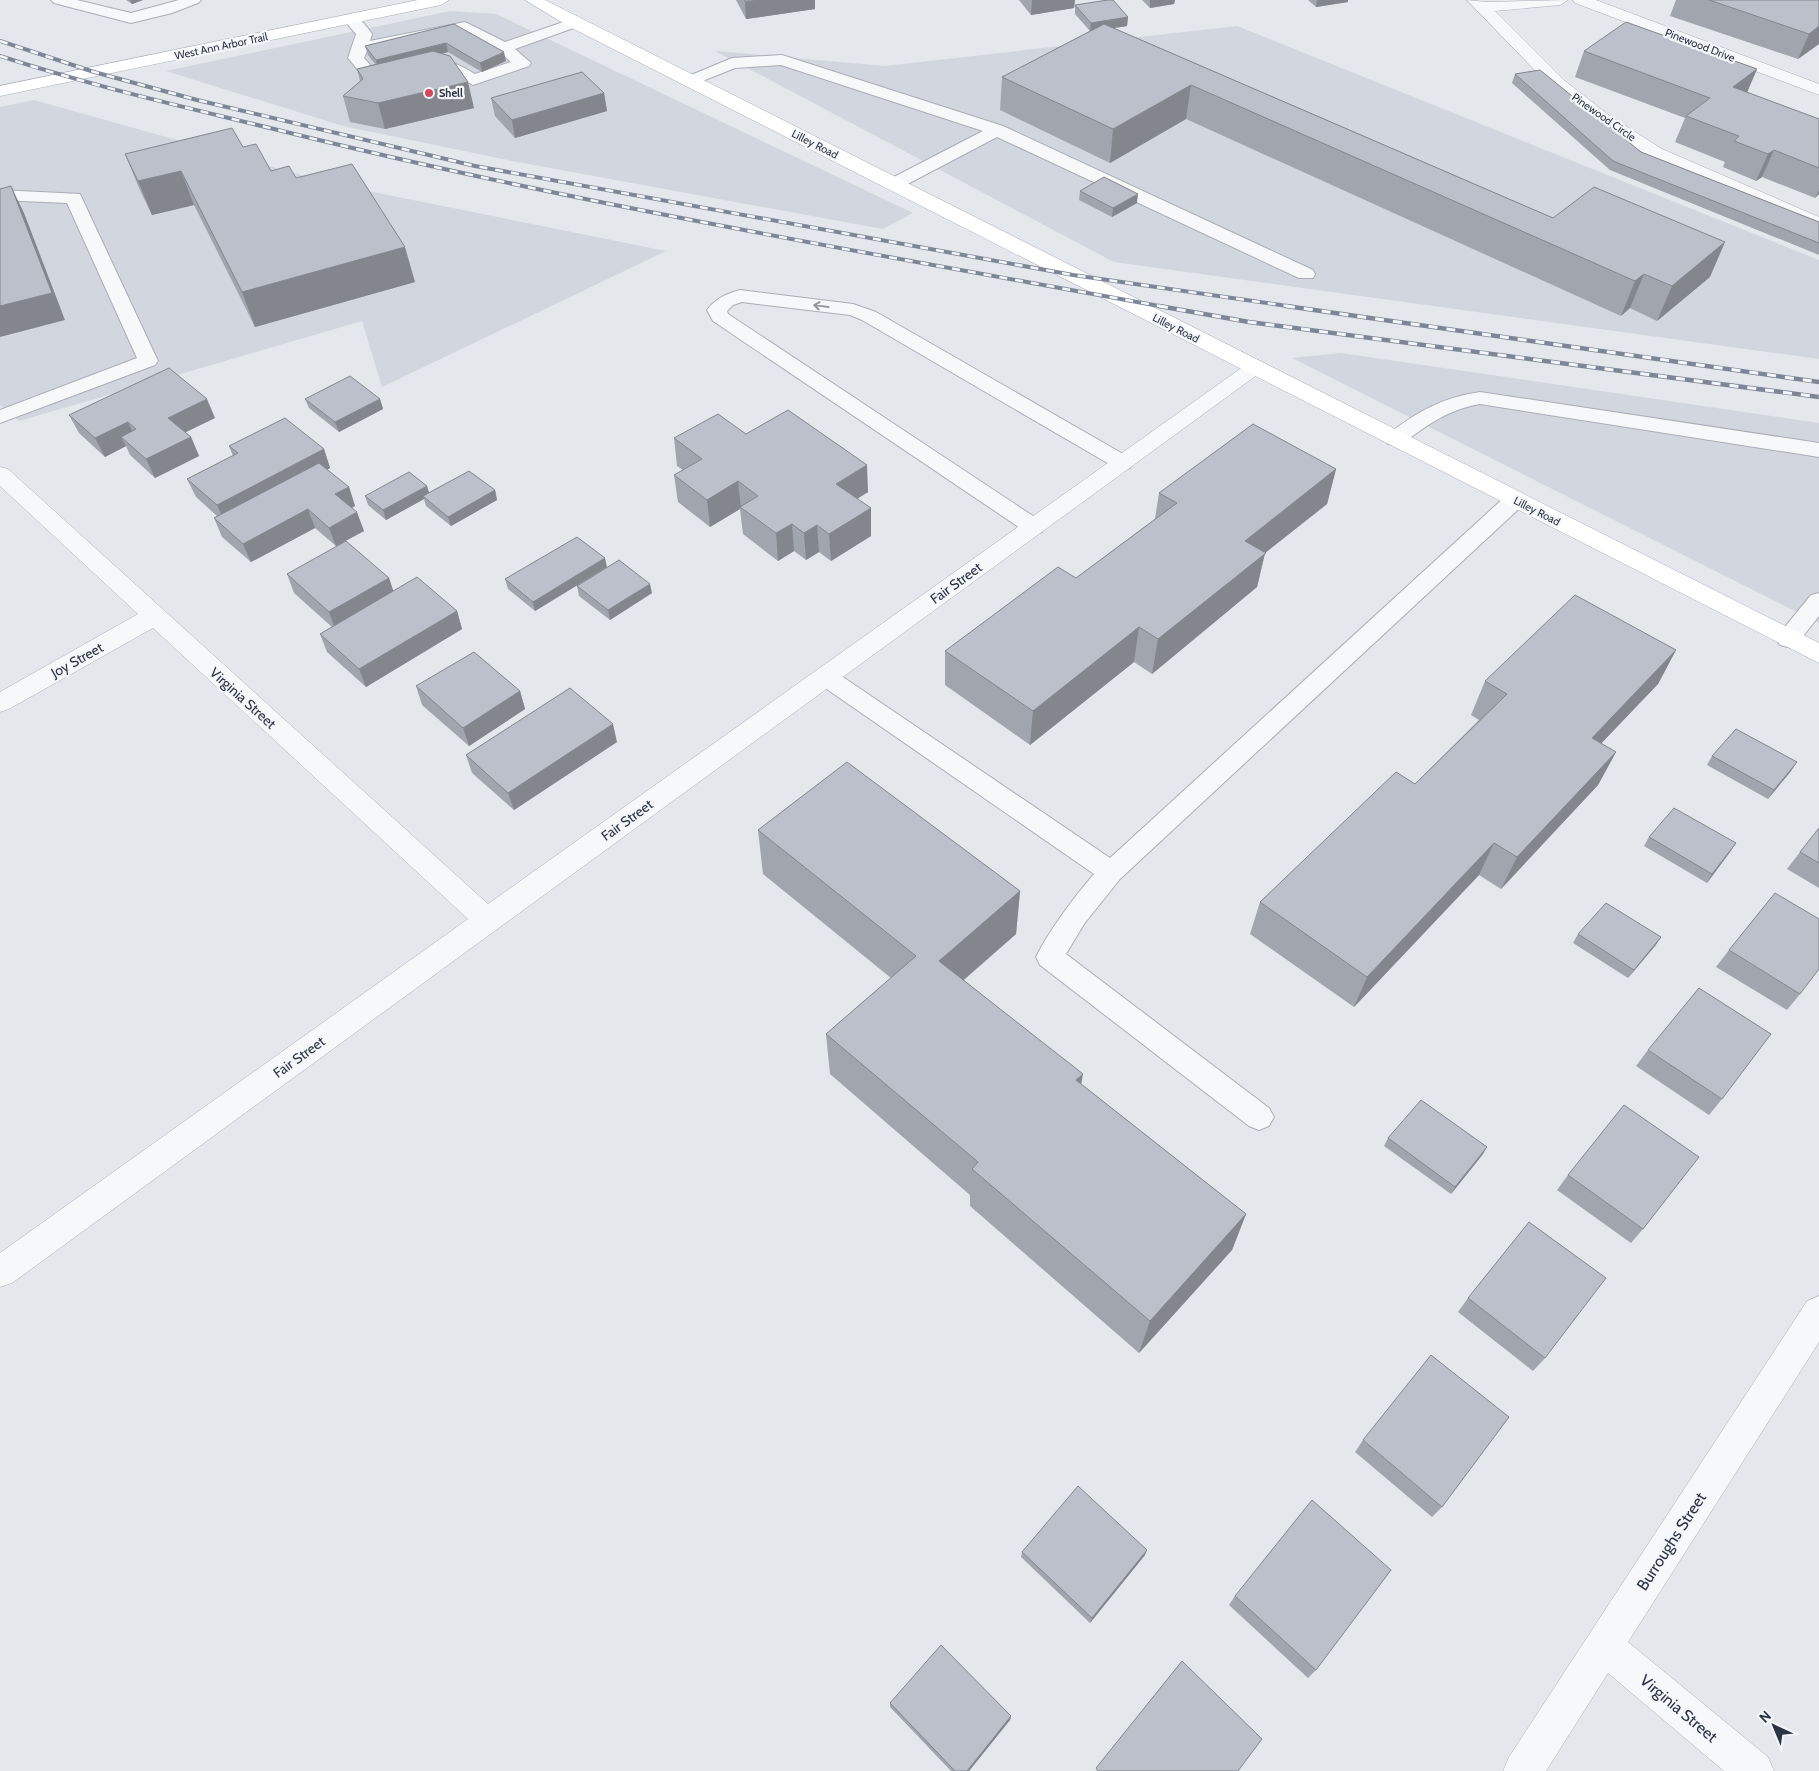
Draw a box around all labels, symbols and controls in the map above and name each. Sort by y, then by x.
street label: Pinewood Drive [1663,25,1737,65]
street label: West Ann Arbor Trail [173,29,269,63]
place label: Shell [439,86,463,100]
marker: Shell [423,87,435,99]
street label: Pinewood Circle [1569,90,1639,144]
street label: Lilley Road [789,126,841,162]
one-way arrow [814,301,830,311]
street label: Lilley Road [1150,310,1202,346]
street label: Lilley Road [1511,493,1563,529]
street label: Fair Street [927,558,986,608]
street label: Joy Street [47,638,107,682]
street label: Virginia Street [206,663,280,733]
street label: Fair Street [598,795,657,845]
street label: Fair Street [270,1032,329,1082]
street label: Burroughs Street [1633,1488,1710,1594]
street label: Virginia Street [1636,1671,1722,1747]
north arrow [1749,1701,1799,1751]
text: N [1755,1707,1775,1727]

